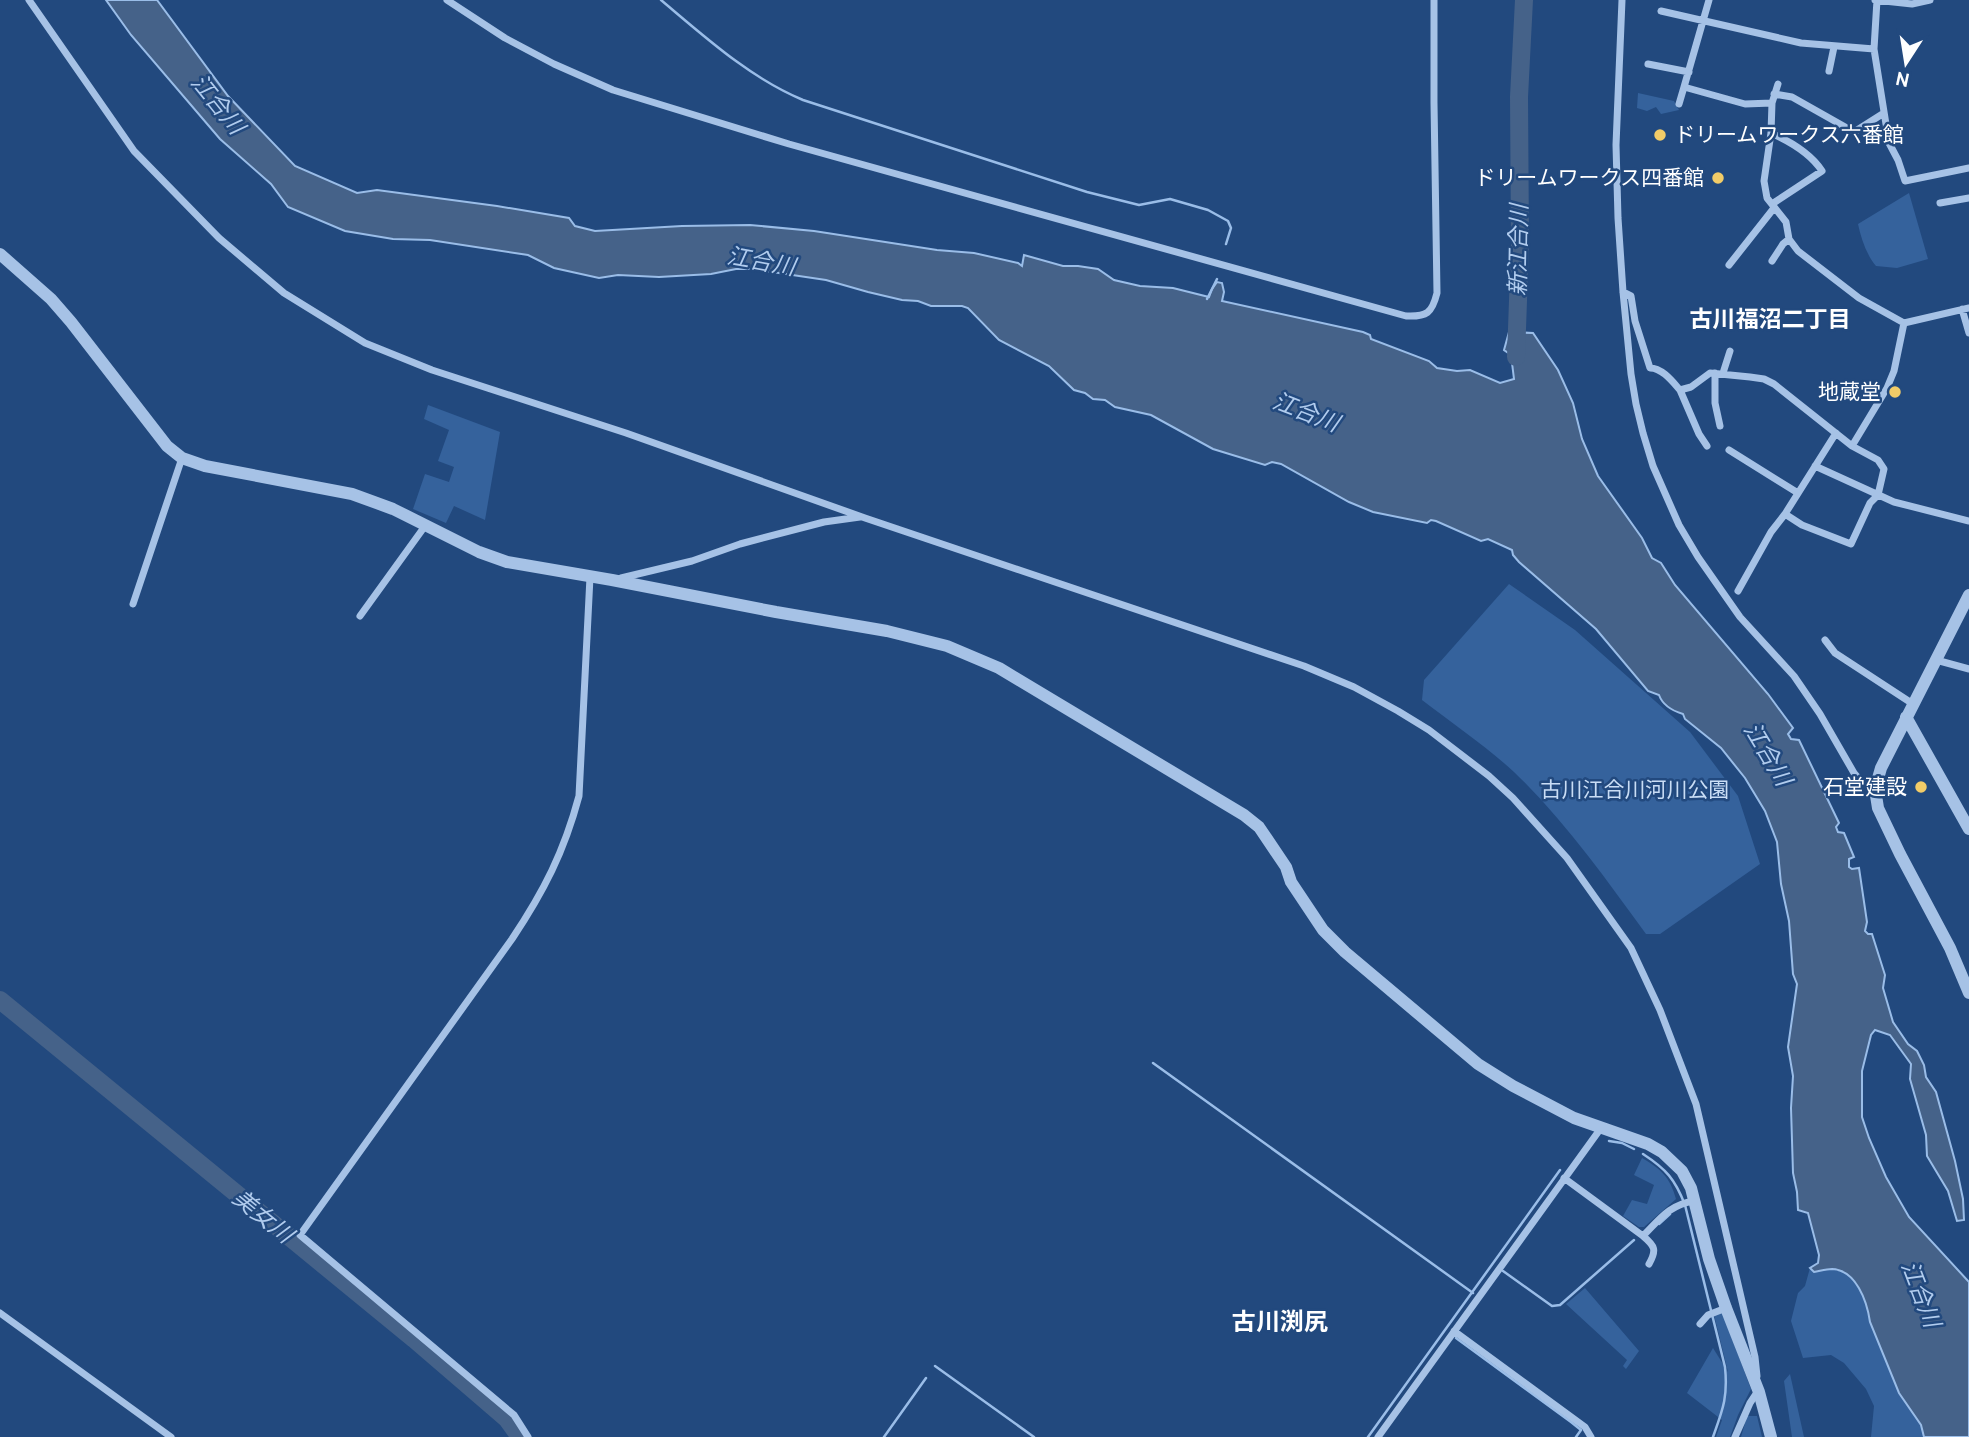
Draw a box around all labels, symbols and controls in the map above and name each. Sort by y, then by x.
north arrow [1871,28,1941,98]
text: N [1894,66,1912,92]
water label: 江合川 [185,68,252,142]
place label: ドリームワークス六番館 [1674,122,1904,147]
marker: ドリームワークス六番館 [1652,127,1668,143]
place label: ドリームワークス四番館 [1474,165,1704,190]
marker: ドリームワークス四番館 [1710,170,1726,186]
water label: 新江合川 [1503,201,1533,296]
water label: 江合川 [725,241,800,281]
district label: 古川福沼二丁目 [1690,305,1851,333]
place label: 地蔵堂 [1818,379,1881,404]
marker: 地蔵堂 [1887,384,1903,400]
water label: 江合川 [1269,387,1346,439]
water label: 江合川 [1738,717,1799,793]
place label: 石堂建設 [1823,774,1907,799]
park label: 古川江合川河川公園 [1541,777,1730,802]
marker: 石堂建設 [1913,779,1929,795]
water label: 美女川 [227,1183,301,1250]
water label: 江合川 [1896,1257,1948,1334]
district label: 古川渕尻 [1232,1307,1328,1336]

